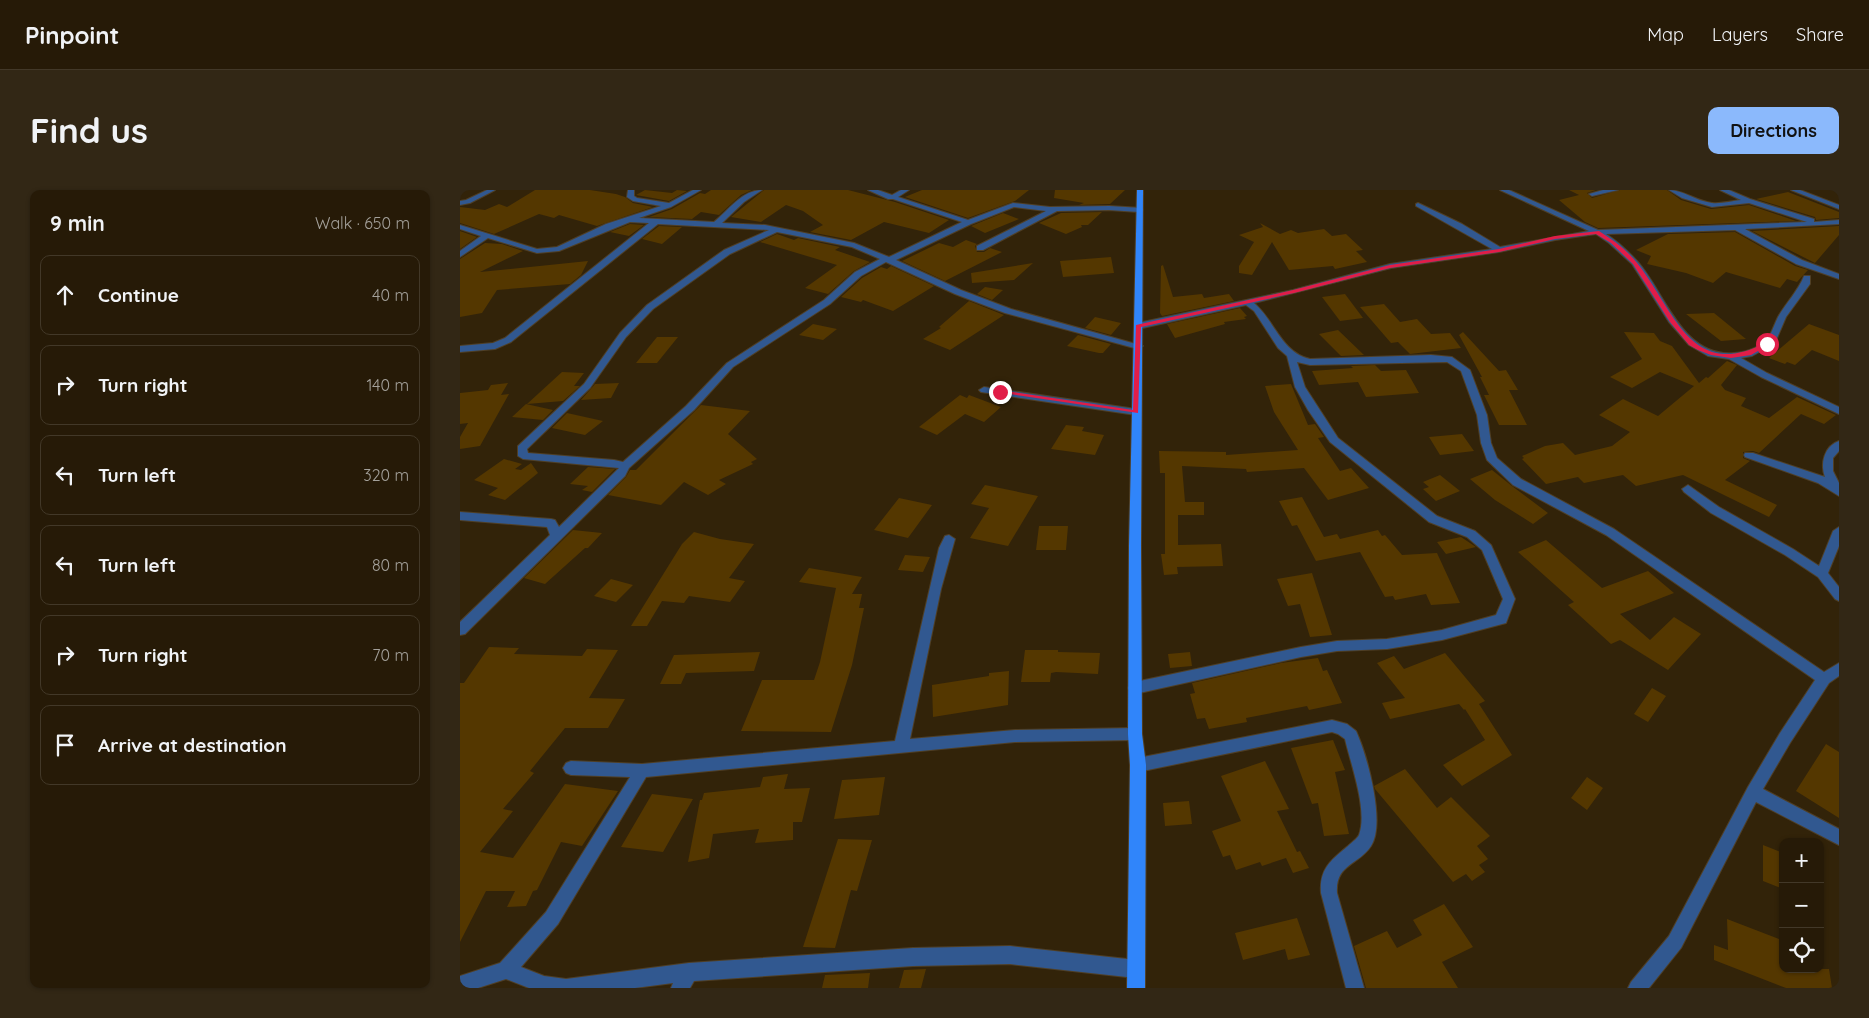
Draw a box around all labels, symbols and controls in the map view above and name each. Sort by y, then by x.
text: Pinpoint [25,20,119,50]
text: Map [1647,23,1684,46]
text: Layers [1712,23,1768,46]
text: Share [1796,23,1844,46]
button: Directions [1708,107,1839,154]
text: Find us [30,108,148,152]
text: 9 min [50,210,105,236]
text: Walk · 650 m [315,213,410,233]
icon: ahead [51,281,79,309]
text: Continue [98,283,179,307]
text: 40 m [372,285,409,305]
route start [1756,333,1779,356]
icon: right [51,371,79,399]
text: Turn right [98,373,187,397]
text: 140 m [366,375,409,395]
route end [989,381,1012,404]
icon: left [51,461,79,489]
text: Turn left [98,463,176,487]
text: 320 m [363,465,409,485]
icon: left [51,551,79,579]
text: Turn left [98,553,176,577]
text: 80 m [372,555,409,575]
icon: right [51,641,79,669]
text: Turn right [98,643,187,667]
text: 70 m [372,645,409,665]
icon: arrive [51,731,79,759]
text: Arrive at destination [98,733,287,757]
map controls [1779,838,1824,973]
button: + [1779,838,1824,883]
button: − [1779,883,1824,928]
button: locate [1779,928,1824,973]

